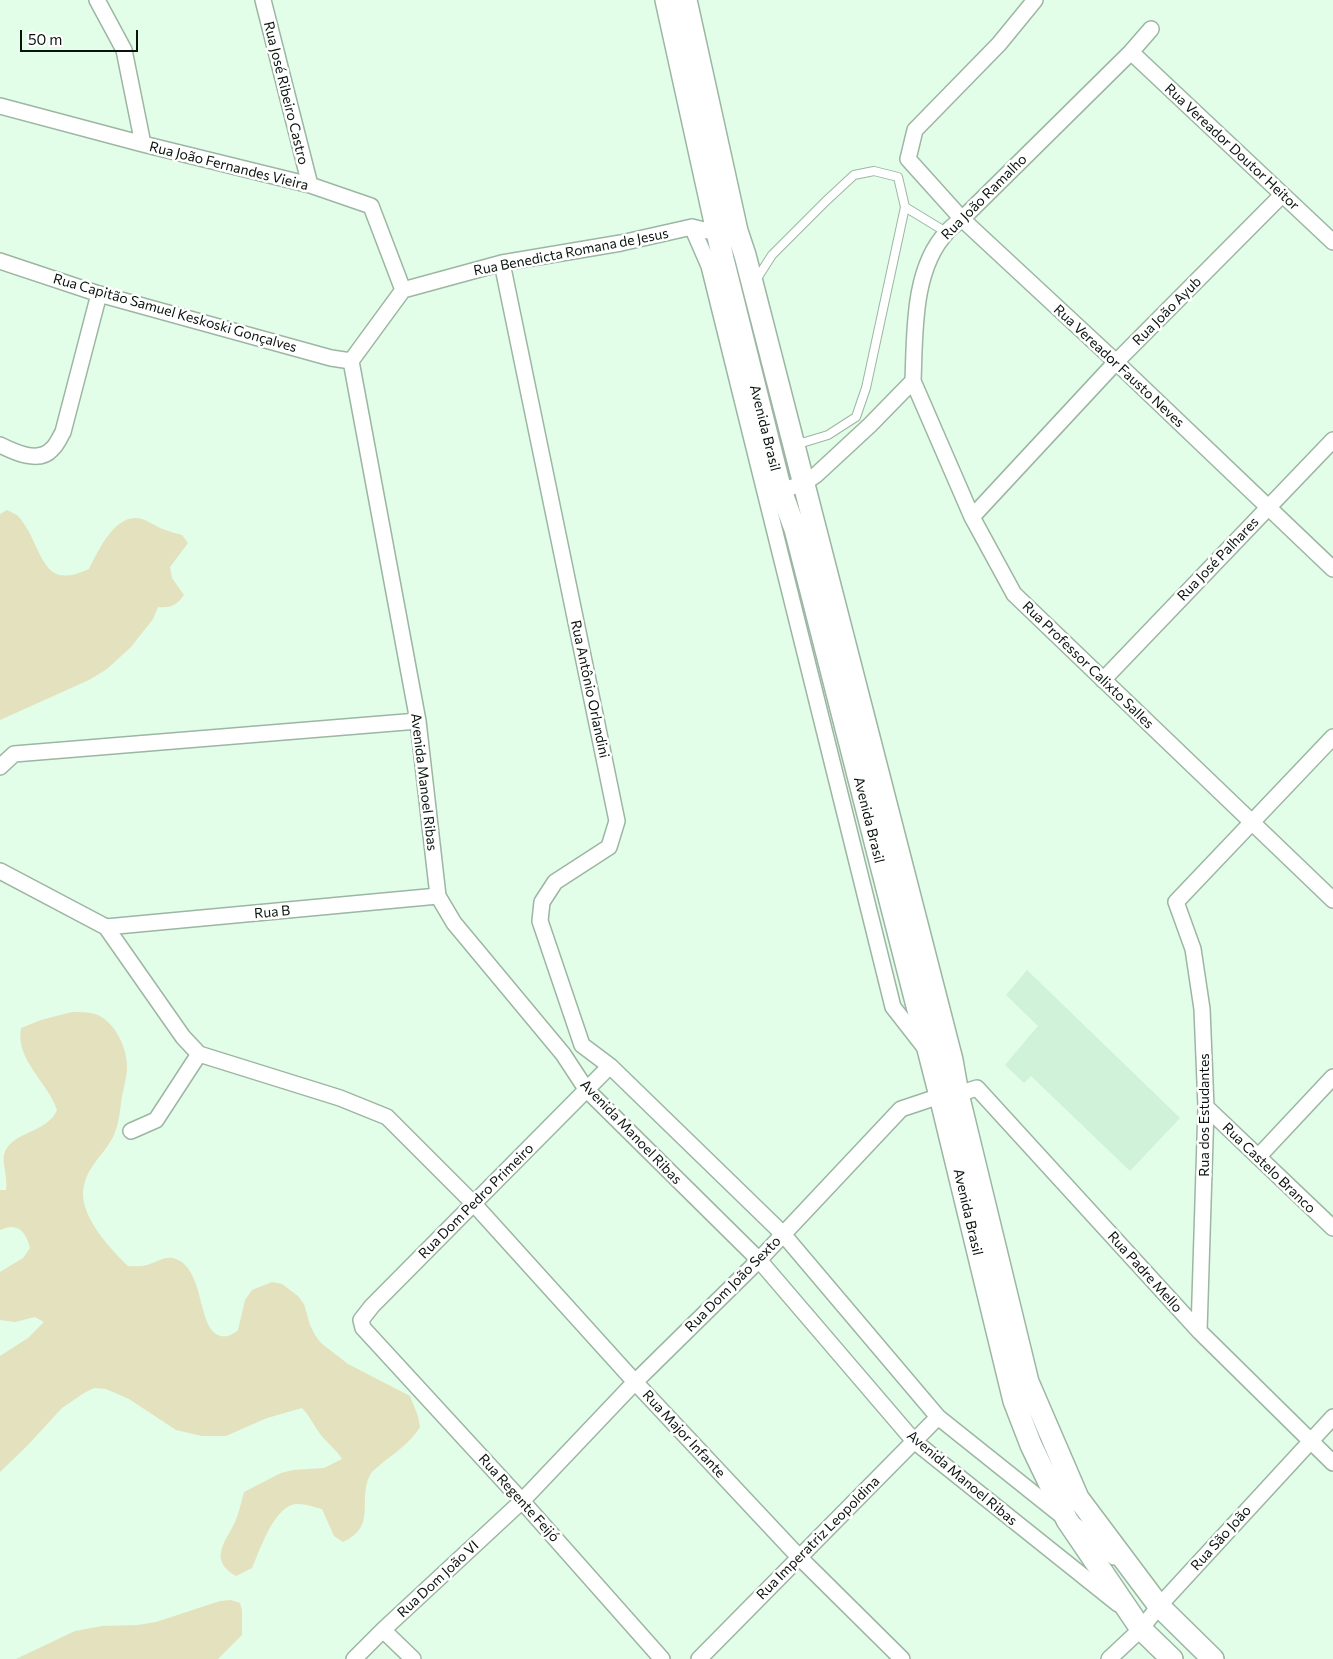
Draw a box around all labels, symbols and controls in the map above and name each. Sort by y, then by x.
scale bar [22,20,140,52]
street label: Rua José Ribeiro Castro [260,20,312,166]
text: 50 m [28,30,62,48]
street label: Rua Vereador Doutor Heitor [1161,80,1303,214]
street label: Rua João Fernandes Vieira [148,138,310,194]
street label: Rua João Ramalho [938,151,1030,243]
street label: Rua Benedicta Romana de Jesus [472,225,670,279]
street label: Rua Capitão Samuel Keskoski Gonçalves [51,270,299,356]
street label: Rua João Ayub [1129,273,1205,349]
street label: Rua Vereador Fausto Neves [1050,301,1188,431]
street label: Avenida Brasil [746,383,784,473]
street label: Rua José Palhares [1174,514,1262,604]
street label: Rua Professor Calixto Salles [1019,598,1157,732]
street label: Rua Antônio Orlandini [567,618,613,760]
street label: Avenida Manoel Ribas [407,712,441,852]
street label: Avenida Brasil [850,775,888,865]
street label: Rua B [253,902,291,922]
street label: Rua dos Estudantes [1196,1053,1212,1177]
street label: Avenida Manoel Ribas [577,1076,685,1188]
street label: Rua Castelo Branco [1219,1119,1319,1217]
street label: Rua Dom Pedro Primeiro [415,1140,537,1262]
street label: Avenida Brasil [950,1167,986,1257]
street label: Rua Padre Mello [1104,1228,1186,1316]
street label: Rua Dom João Sexto [682,1233,784,1335]
street label: Rua Major Infante [639,1387,729,1481]
street label: Avenida Manoel Ribas [903,1427,1021,1529]
street label: Rua Regente Feijó [475,1451,563,1545]
street label: Rua Imperatriz Leopoldina [753,1473,883,1603]
street label: Rua São João [1187,1502,1255,1574]
street label: Rua Dom João VI [394,1537,482,1621]

